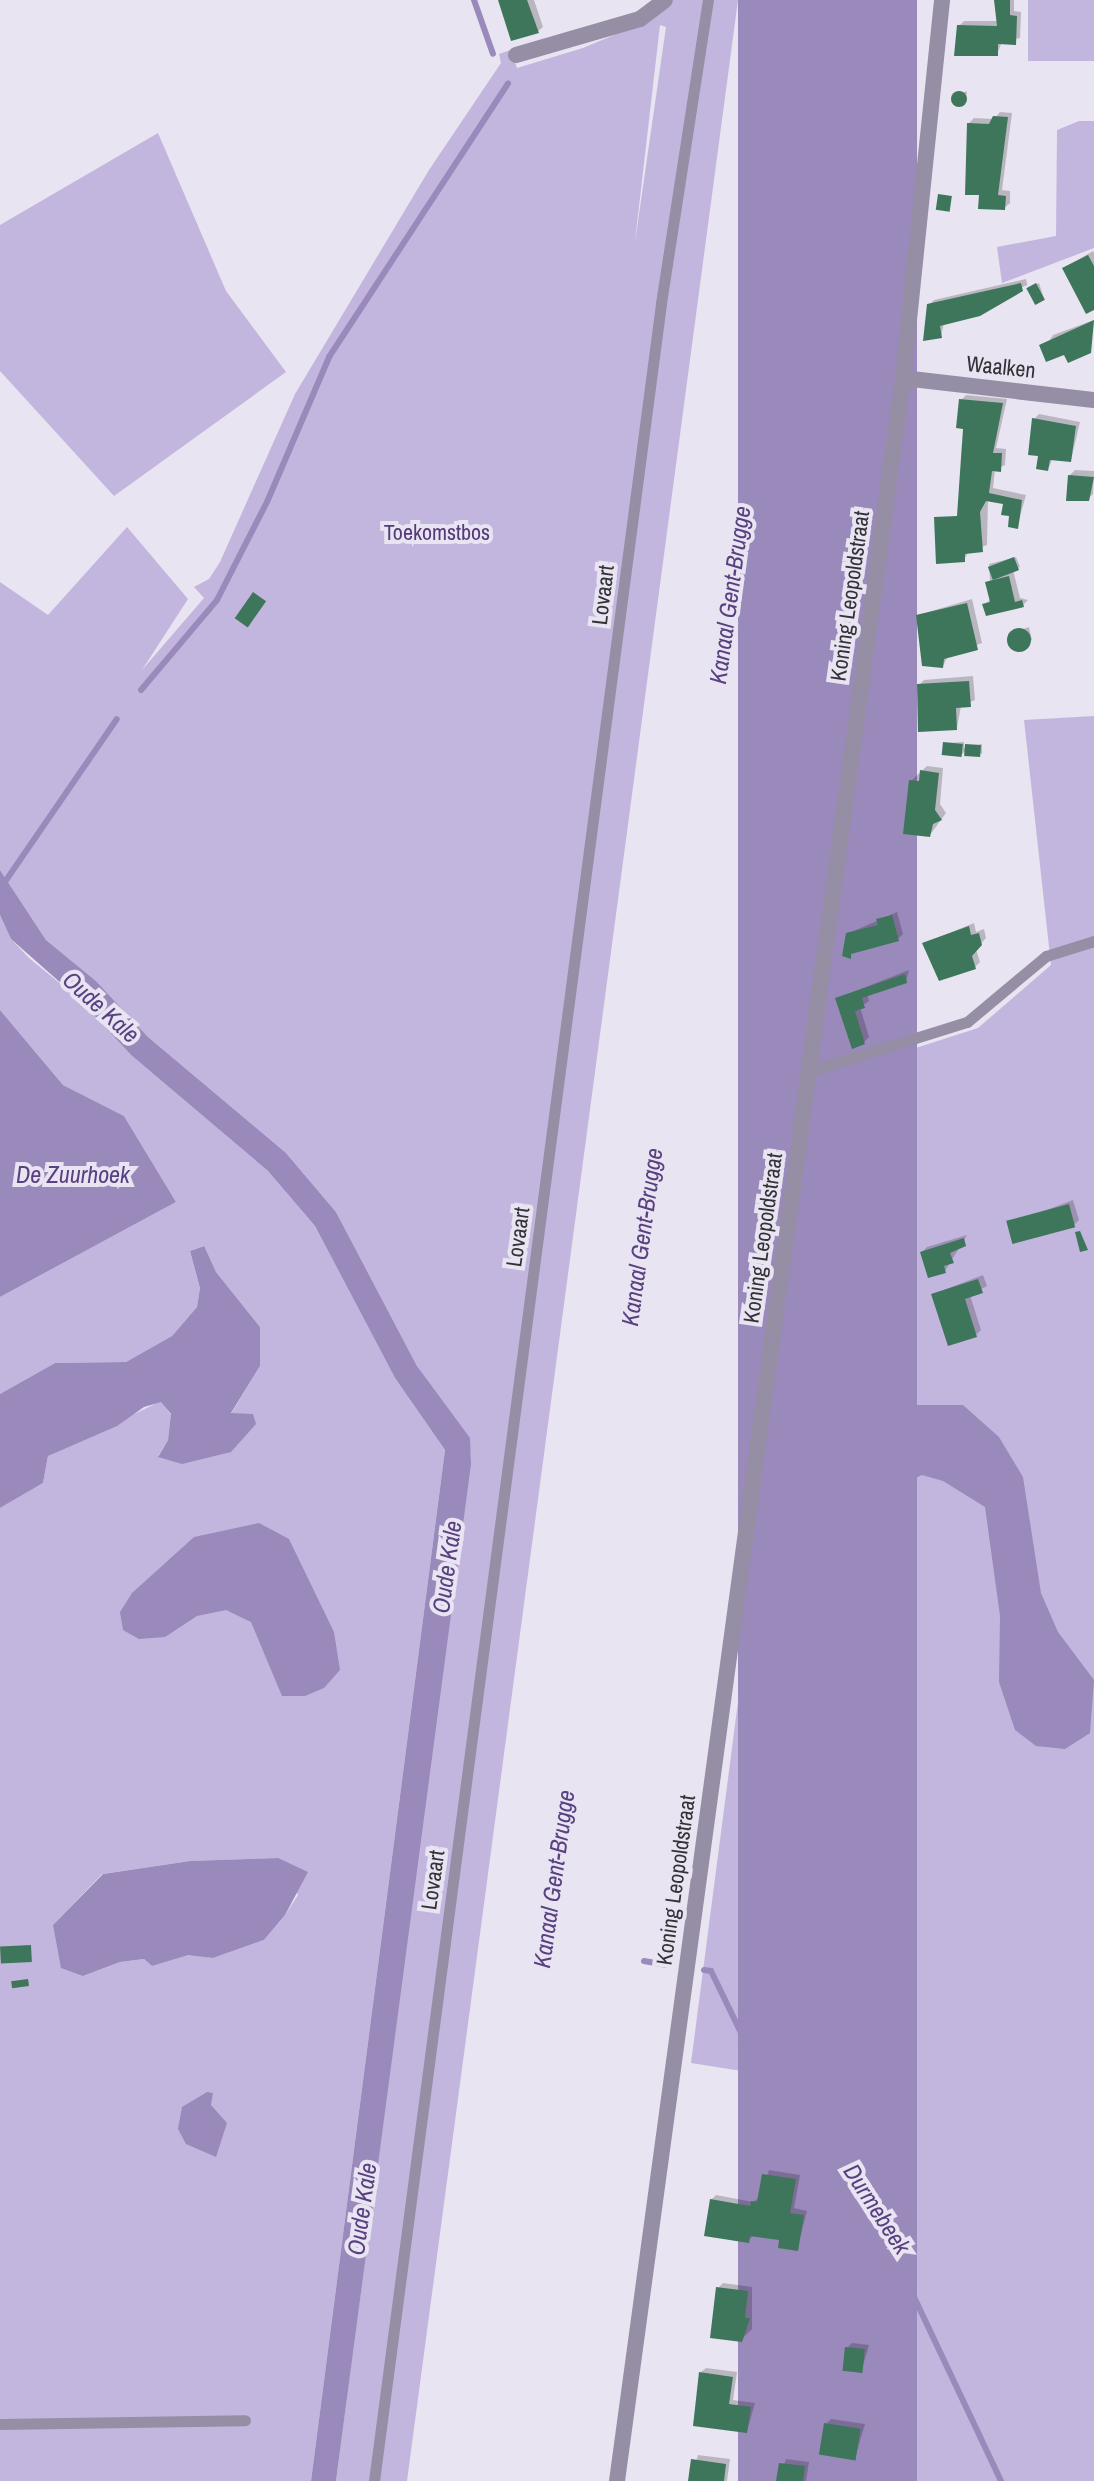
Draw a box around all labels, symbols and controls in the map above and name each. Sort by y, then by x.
street label: Waalken [965,350,1037,384]
water label: Kanaal Gent-Brugge [703,504,757,686]
street label: Koning Leopoldstraat [825,509,875,683]
park label: Toekomstbos [384,520,490,546]
street label: Lovaart [586,564,620,626]
water label: Oude Kale [57,965,145,1049]
water label: Kanaal Gent-Brugge [615,1146,669,1328]
street label: Koning Leopoldstraat [738,1151,788,1325]
water label: De Zuurhoek [16,1161,130,1189]
street label: Lovaart [501,1205,535,1269]
water label: Oude Kale [426,1519,468,1615]
water label: Kanaal Gent-Brugge [527,1788,581,1970]
street label: Koning Leopoldstraat [651,1793,701,1967]
street label: Lovaart [416,1848,450,1912]
water label: Durmebeek [837,2159,917,2259]
water label: Oude Kale [341,2161,383,2257]

